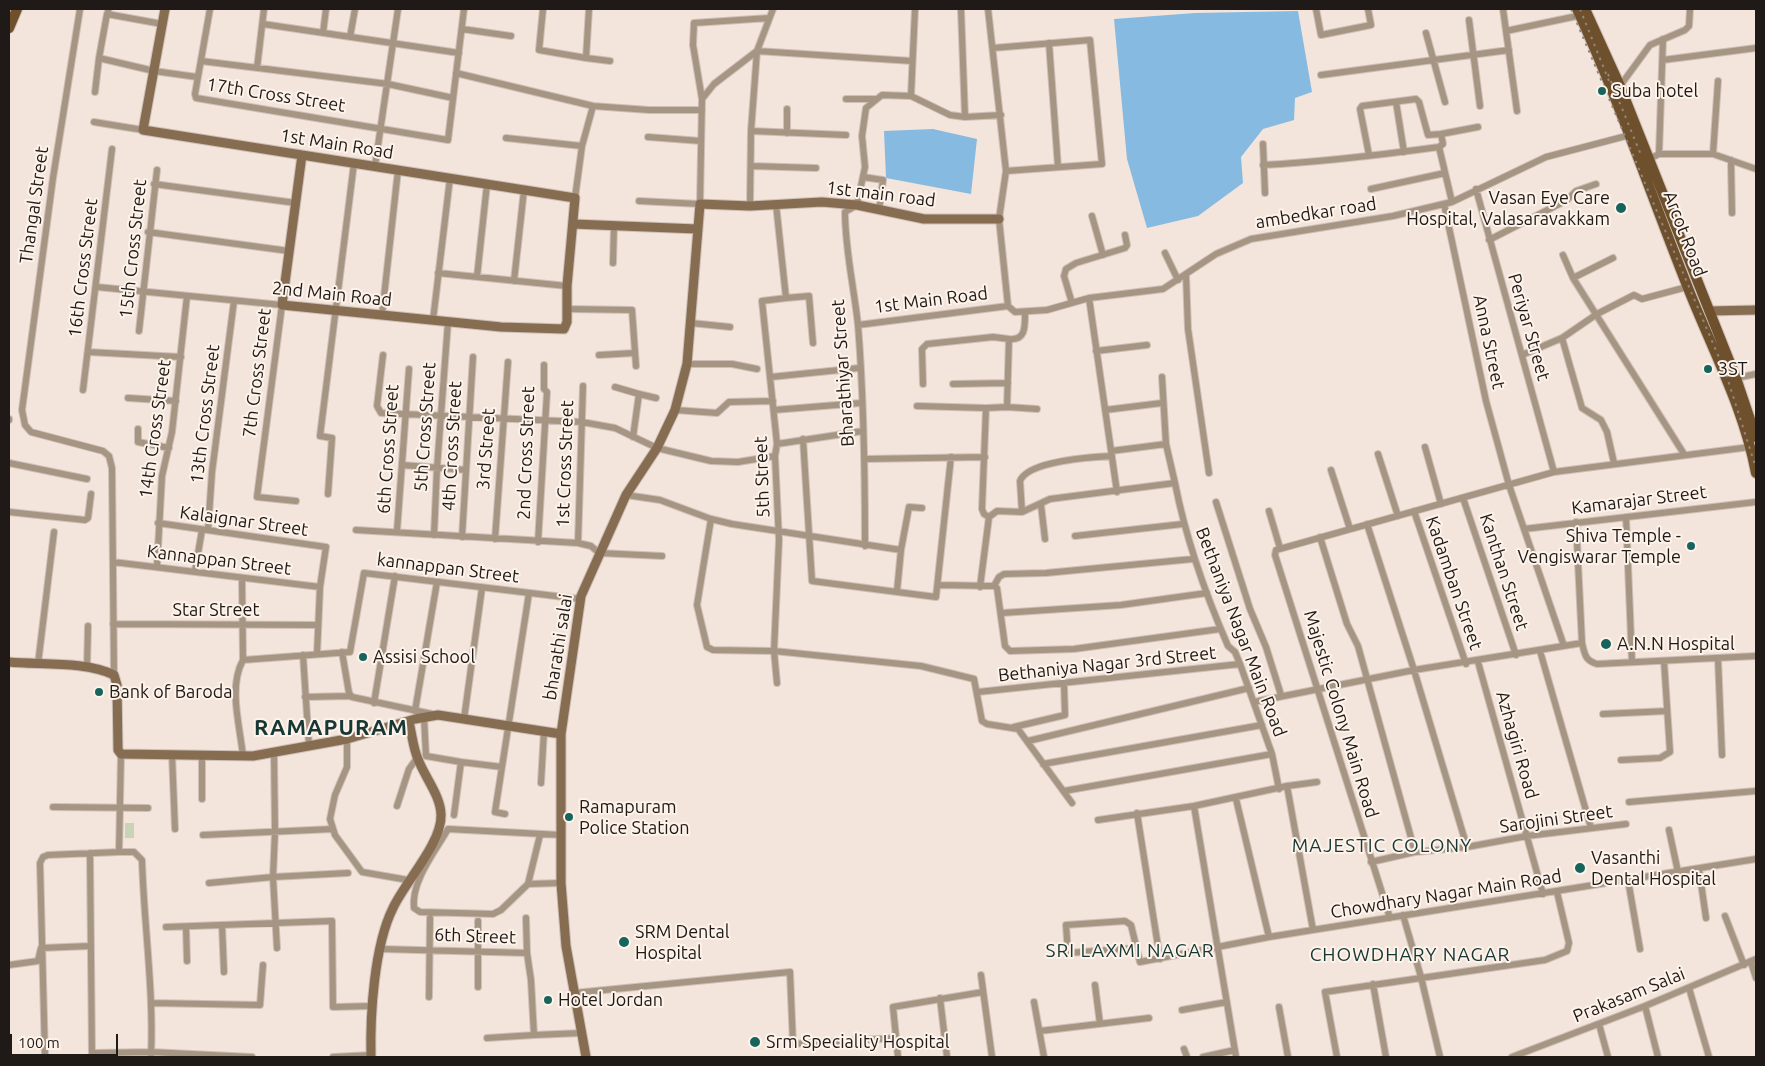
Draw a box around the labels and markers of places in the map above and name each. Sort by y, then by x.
place label: Suba hotel [1612,80,1698,102]
marker: Suba hotel [1596,85,1608,97]
place label: Vasan Eye Care Hospital, Valasaravakkam [1406,187,1610,230]
marker: Vasan Eye Care Hospital, Valasaravakkam [1614,201,1628,215]
place label: 3ST [1718,358,1748,380]
marker: 3ST [1702,363,1714,375]
place label: Shiva Temple - Vengiswarar Temple [1517,525,1681,568]
marker: Shiva Temple - Vengiswarar Temple [1685,540,1697,552]
place label: A.N.N Hospital [1617,633,1735,655]
marker: A.N.N Hospital [1599,637,1613,651]
place label: Assisi School [373,646,475,668]
marker: Assisi School [357,651,369,663]
place label: Bank of Baroda [109,681,232,703]
marker: Bank of Baroda [93,686,105,698]
place label: Ramapuram Police Station [579,796,690,839]
marker: Ramapuram Police Station [563,811,575,823]
place label: Vasanthi Dental Hospital [1591,847,1716,890]
marker: Vasanthi Dental Hospital [1573,861,1587,875]
place label: SRM Dental Hospital [635,921,729,964]
marker: SRM Dental Hospital [617,935,631,949]
place label: Hotel Jordan [558,989,663,1011]
marker: Hotel Jordan [542,994,554,1006]
place label: Srm Speciality Hospital [766,1031,950,1053]
marker: Srm Speciality Hospital [748,1035,762,1049]

